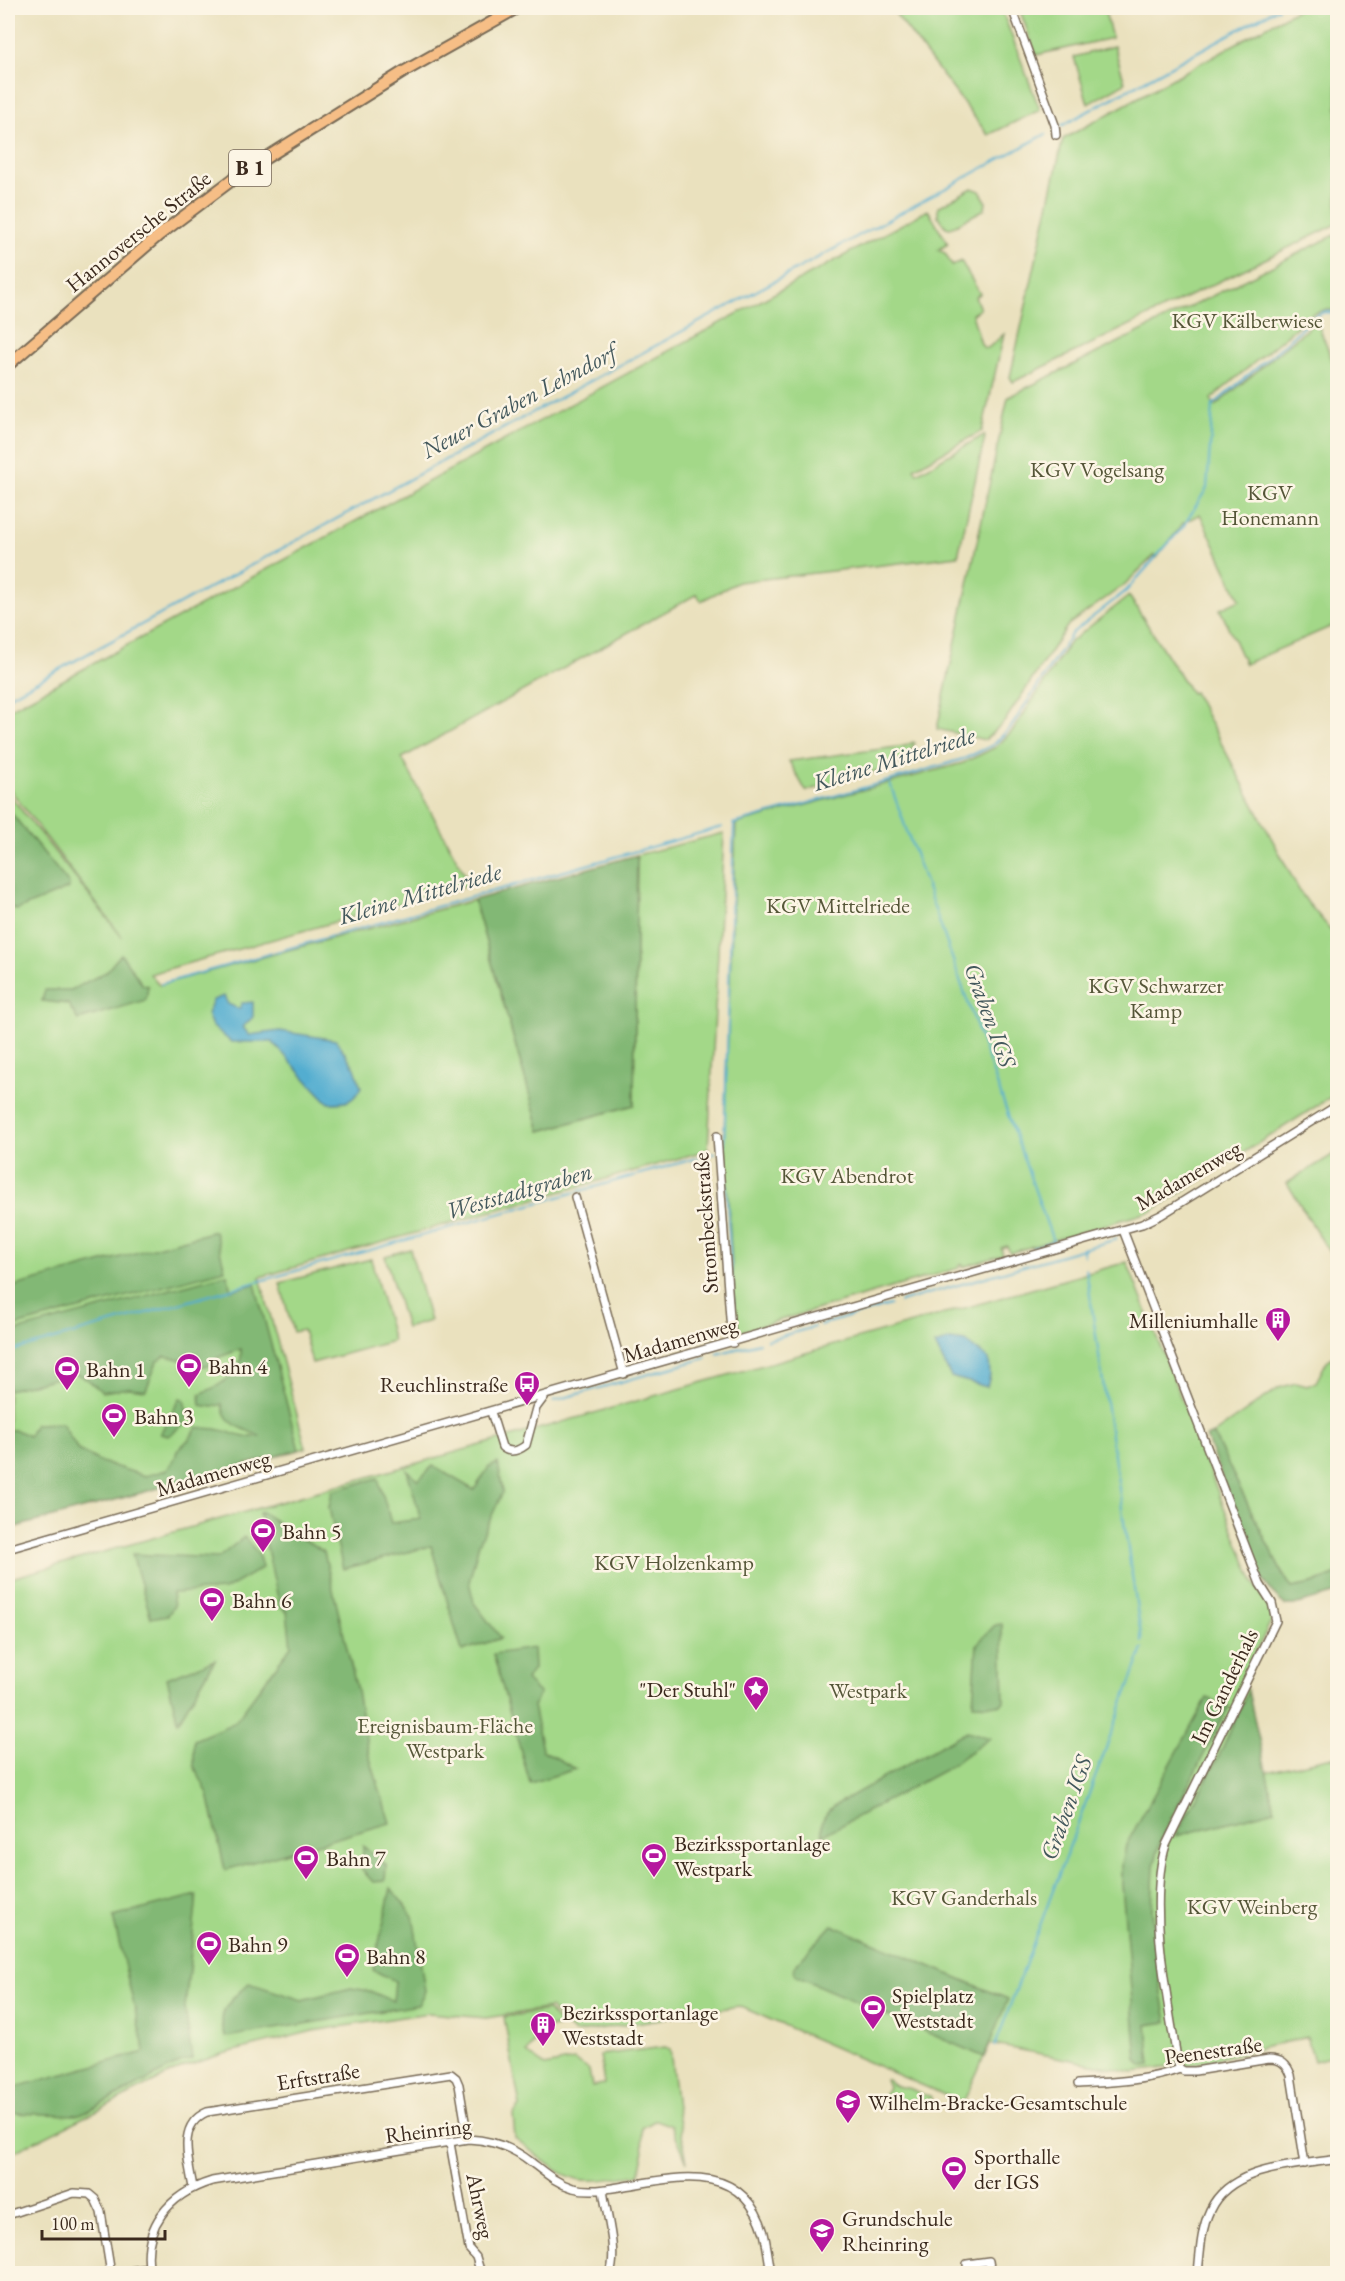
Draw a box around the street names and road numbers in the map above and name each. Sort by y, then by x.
road number: B 1 [229,150,271,186]
street label: Hannoversche Straße [60,164,217,299]
street label: Madamenweg [1130,1133,1247,1217]
street label: Strombeckstraße [686,1151,725,1294]
street label: Madamenweg [620,1309,741,1370]
street label: Madamenweg [153,1443,274,1504]
street label: Im Ganderhals [1184,1624,1265,1749]
street label: Peenestraße [1163,2029,1264,2072]
street label: Erftstraße [275,2056,362,2097]
street label: Rheinring [383,2111,473,2150]
street label: Ahrweg [459,2170,502,2242]

